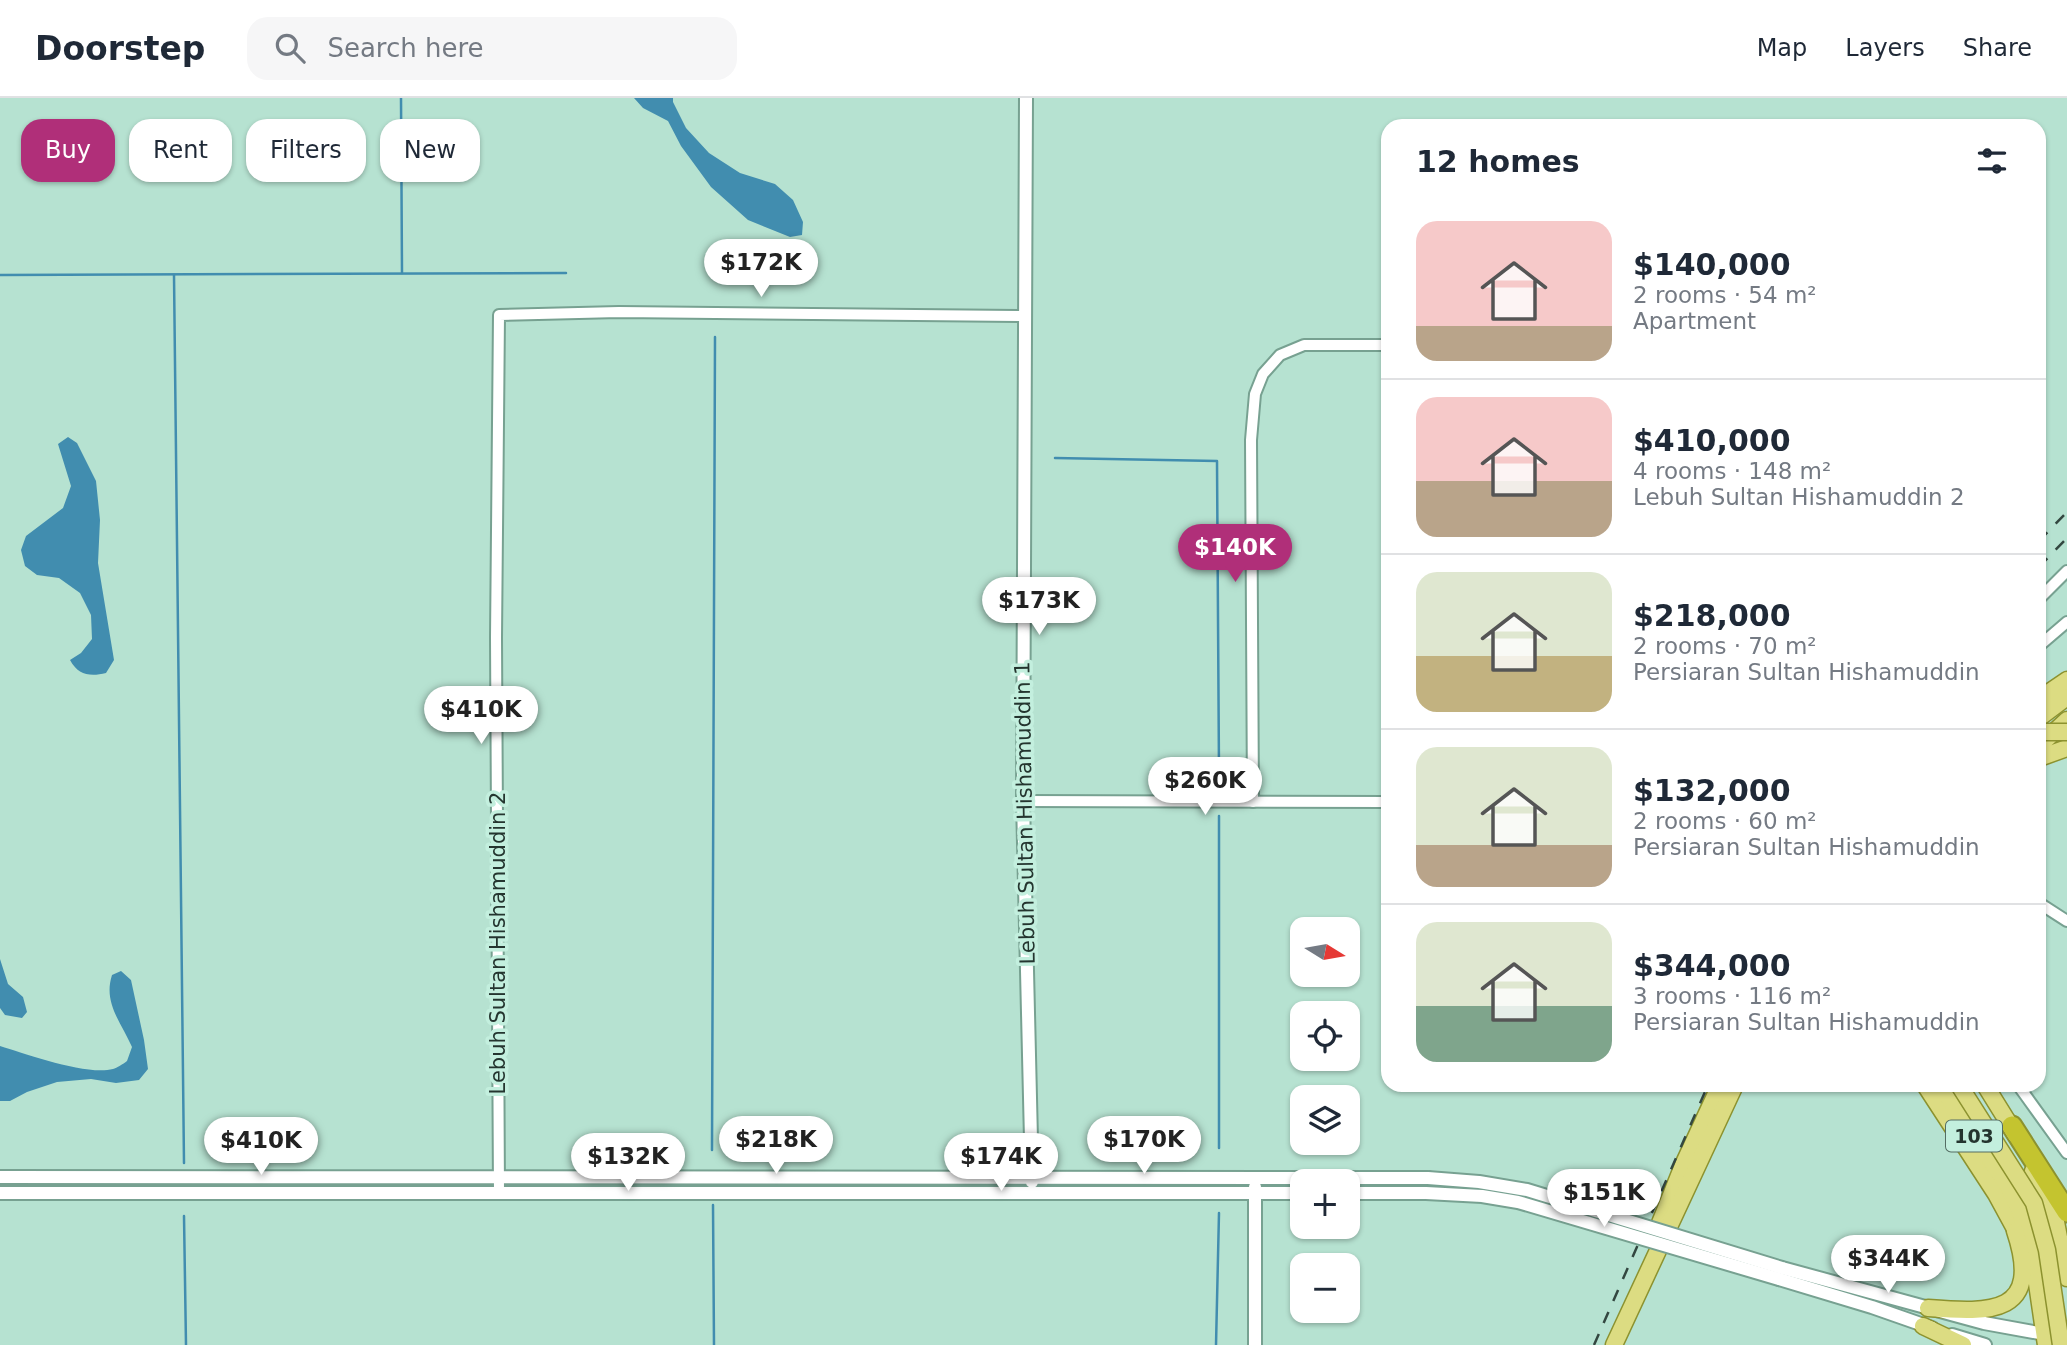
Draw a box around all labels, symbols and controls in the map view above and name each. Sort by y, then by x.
search box [247,17,737,80]
text: Doorstep [35,29,205,68]
icon: search [271,29,309,67]
text: Search here [327,33,484,63]
text: Map [1757,34,1807,62]
text: Layers [1845,34,1925,62]
text: Share [1963,34,2032,62]
chip: Buy [21,119,115,182]
chip: Rent [129,119,232,182]
chip: Filters [246,119,366,182]
chip: New [380,119,480,182]
icon: filters [1973,142,2011,180]
text: 12 homes [1416,144,1580,179]
pin: $172K [712,240,810,299]
text: $140,000 [1633,247,1791,282]
text: $172K [720,249,802,275]
icon: home [1472,249,1556,333]
text: 2 rooms · 54 m² [1633,282,1817,308]
text: Apartment [1633,308,1756,334]
text: $410,000 [1633,423,1791,458]
icon: home [1472,425,1556,509]
text: 4 rooms · 148 m² [1633,458,1831,484]
text: Lebuh Sultan Hishamuddin 2 [1633,484,1965,510]
pin: $140K [1186,524,1284,584]
text: $140K [1194,534,1276,560]
pin: $173K [990,578,1088,637]
text: $173K [998,587,1080,613]
text: $218,000 [1633,598,1791,633]
icon: home [1472,600,1556,684]
text: 2 rooms · 70 m² [1633,633,1817,659]
text: Persiaran Sultan Hishamuddin [1633,659,1980,685]
street label: Lebuh Sultan Hishamuddin 1 [1010,661,1040,965]
pin: $410K [432,686,530,746]
text: $410K [440,696,522,722]
pin: $260K [1156,758,1254,817]
text: $260K [1164,767,1246,793]
text: $132,000 [1633,773,1791,808]
icon: home [1472,775,1556,859]
street label: Lebuh Sultan Hishamuddin 2 [486,792,510,1094]
text: 2 rooms · 60 m² [1633,808,1817,834]
text: Persiaran Sultan Hishamuddin [1633,834,1980,860]
north arrow [1290,917,1360,987]
map controls [1290,917,1360,1323]
text: $344,000 [1633,948,1791,983]
icon: home [1472,950,1556,1034]
text: 3 rooms · 116 m² [1633,983,1831,1009]
button: locate [1290,1001,1360,1071]
text: Persiaran Sultan Hishamuddin [1633,1009,1980,1035]
button: layers [1290,1085,1360,1155]
pin: $218K [727,1116,825,1176]
pin: $170K [1095,1116,1193,1176]
pin: $410K [212,1118,310,1177]
road number: 103 [1946,1120,2002,1152]
text: $218K [735,1126,817,1152]
text: $170K [1103,1126,1185,1152]
text: $410K [220,1127,302,1153]
pin: $132K [579,1134,677,1193]
pin: $174K [952,1134,1050,1193]
text: $132K [587,1143,669,1169]
text: $174K [960,1143,1042,1169]
button: + [1290,1169,1360,1239]
pin: $151K [1555,1170,1653,1229]
text: $151K [1563,1179,1645,1205]
pin: $344K [1839,1236,1937,1295]
text: $344K [1847,1245,1929,1271]
button: − [1290,1253,1360,1323]

